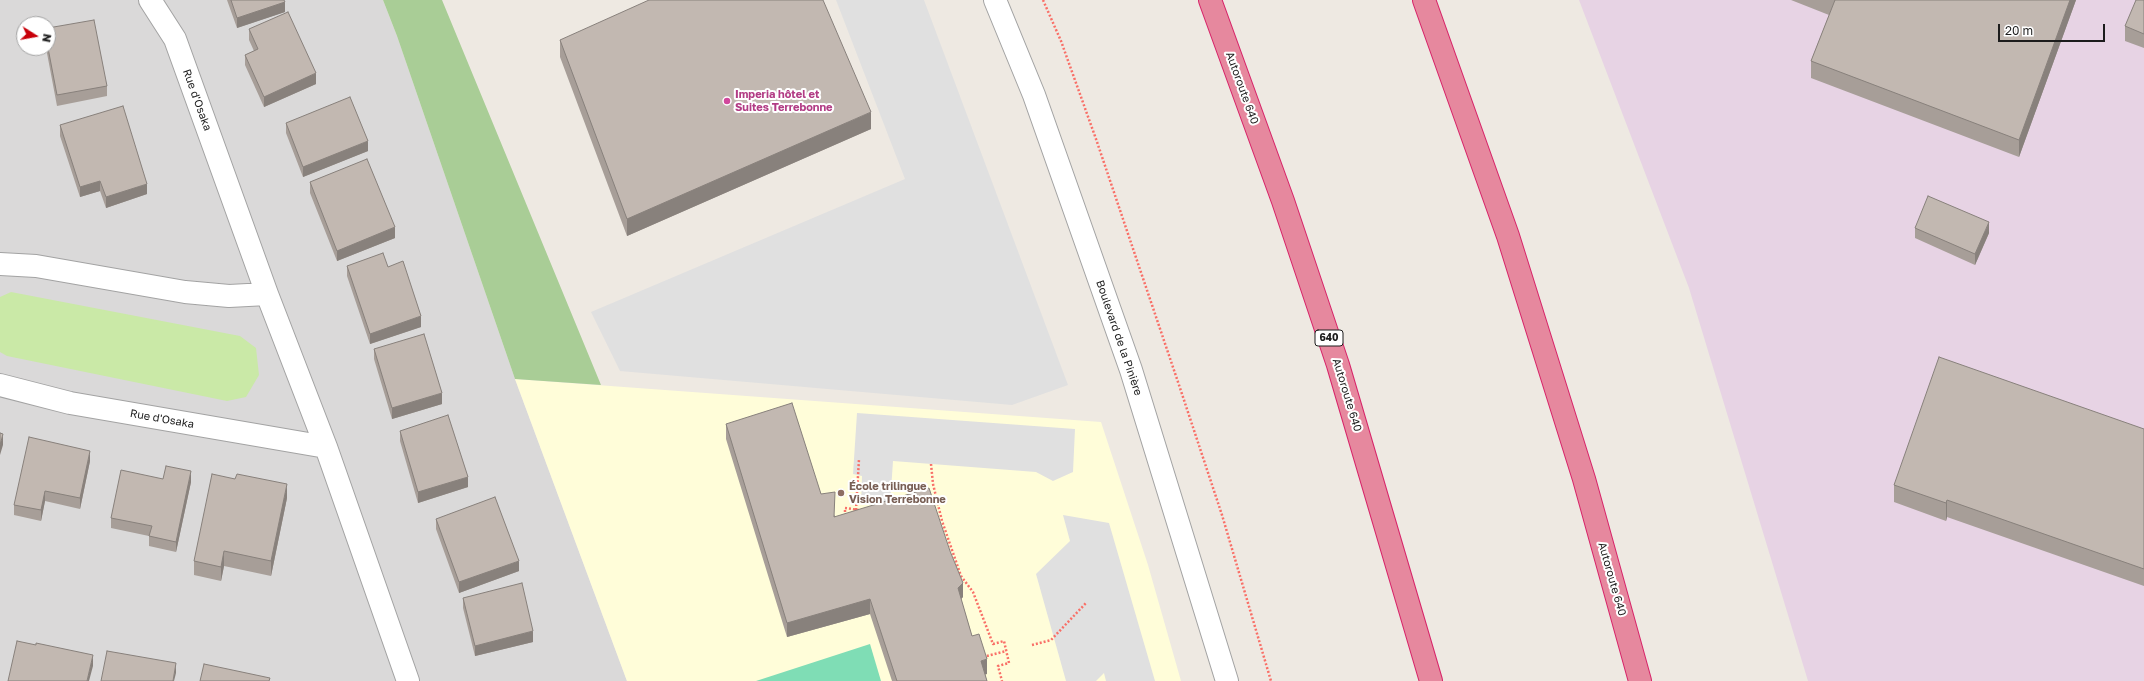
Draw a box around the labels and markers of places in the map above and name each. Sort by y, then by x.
place label: Imperia hôtel et Suites Terrebonne [735,88,833,114]
marker: Imperia hôtel et Suites Terrebonne [722,96,732,106]
place label: École trilingue Vision Terrebonne [849,480,946,506]
marker: École trilingue Vision Terrebonne [836,488,846,498]

